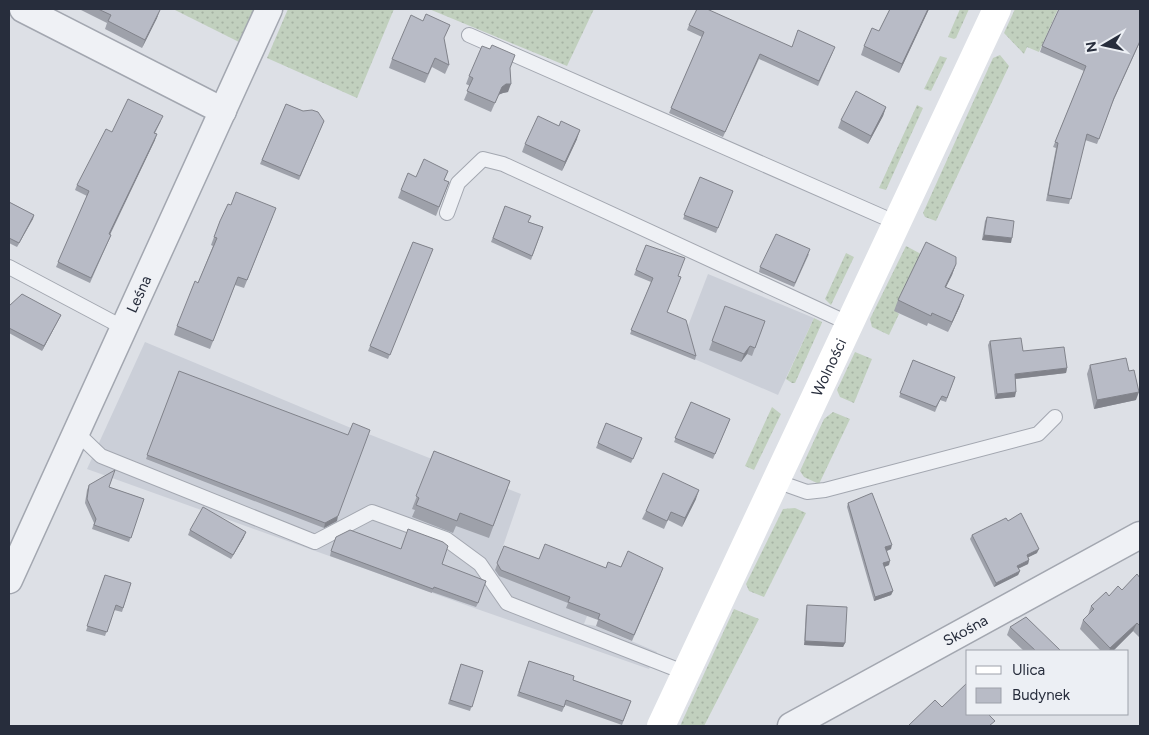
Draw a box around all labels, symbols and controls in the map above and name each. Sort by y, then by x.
north arrow [1079,20,1129,70]
text: N [1082,40,1101,54]
street label: Leśna [123,273,155,316]
street label: Wolności [808,336,850,399]
street label: Skośna [940,611,991,650]
legend [966,650,1129,715]
text: Ulica [1012,661,1045,679]
text: Budynek [1012,686,1071,704]

